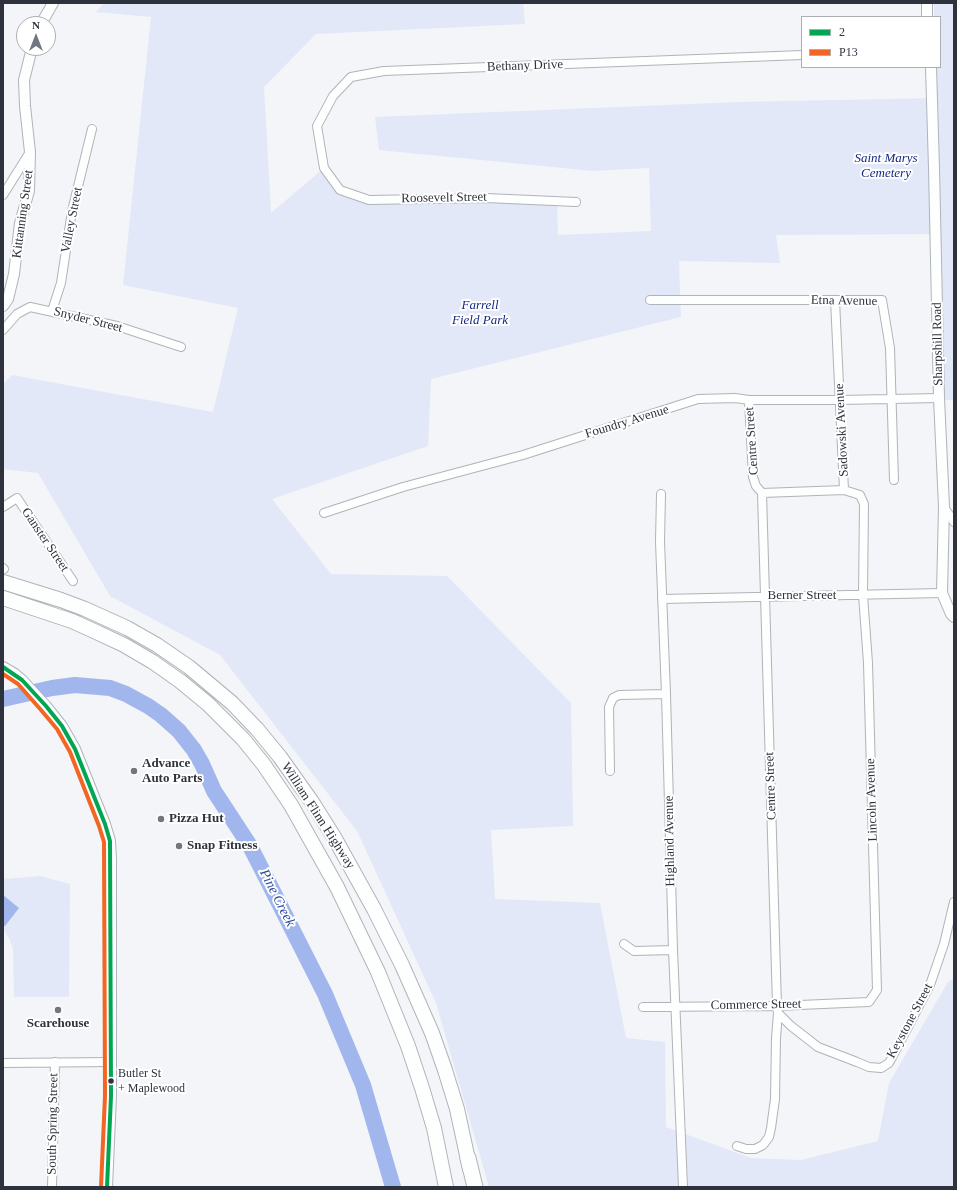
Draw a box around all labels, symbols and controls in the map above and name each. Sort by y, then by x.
north arrow [16,16,56,56]
legend [801,16,941,68]
text: N [32,19,40,31]
text: 2 [839,25,845,39]
text: P13 [839,45,858,59]
street label: Bethany Drive [487,57,563,75]
park label: Saint Marys Cemetery [854,151,918,182]
street label: Kittanning Street [9,169,37,259]
street label: Valley Street [58,186,86,254]
street label: Roosevelt Street [401,189,487,207]
street label: Etna Avenue [811,293,877,309]
park label: Farrell Field Park [452,298,508,329]
street label: Sharpshill Road [929,302,947,386]
street label: Snyder Street [52,304,124,336]
street label: Sadowski Avenue [832,383,852,477]
street label: Foundry Avenue [583,402,671,442]
street label: Centre Street [742,406,762,476]
street label: Ganster Street [18,505,72,575]
street label: Berner Street [768,588,836,604]
street label: Centre Street [762,752,780,820]
place label: Advance Auto Parts [142,756,202,787]
street label: Lincoln Avenue [863,758,881,842]
street label: William Flinn Highway [278,760,358,872]
marker: Advance Auto Parts [129,766,139,776]
street label: Highland Avenue [661,795,679,887]
place label: Pizza Hut [169,811,224,827]
marker: Pizza Hut [156,814,166,824]
place label: Snap Fitness [187,838,257,854]
marker: Snap Fitness [174,841,184,851]
water label: Pine Creek [255,867,299,929]
street label: Keystone Street [884,981,936,1061]
street label: Commerce Street [711,996,801,1014]
marker: Scarehouse [53,1005,63,1015]
place label: Scarehouse [27,1016,89,1032]
place label: Butler St + Maplewood [118,1067,185,1095]
street label: South Spring Street [44,1073,62,1175]
marker: Butler St + Maplewood [106,1076,116,1086]

